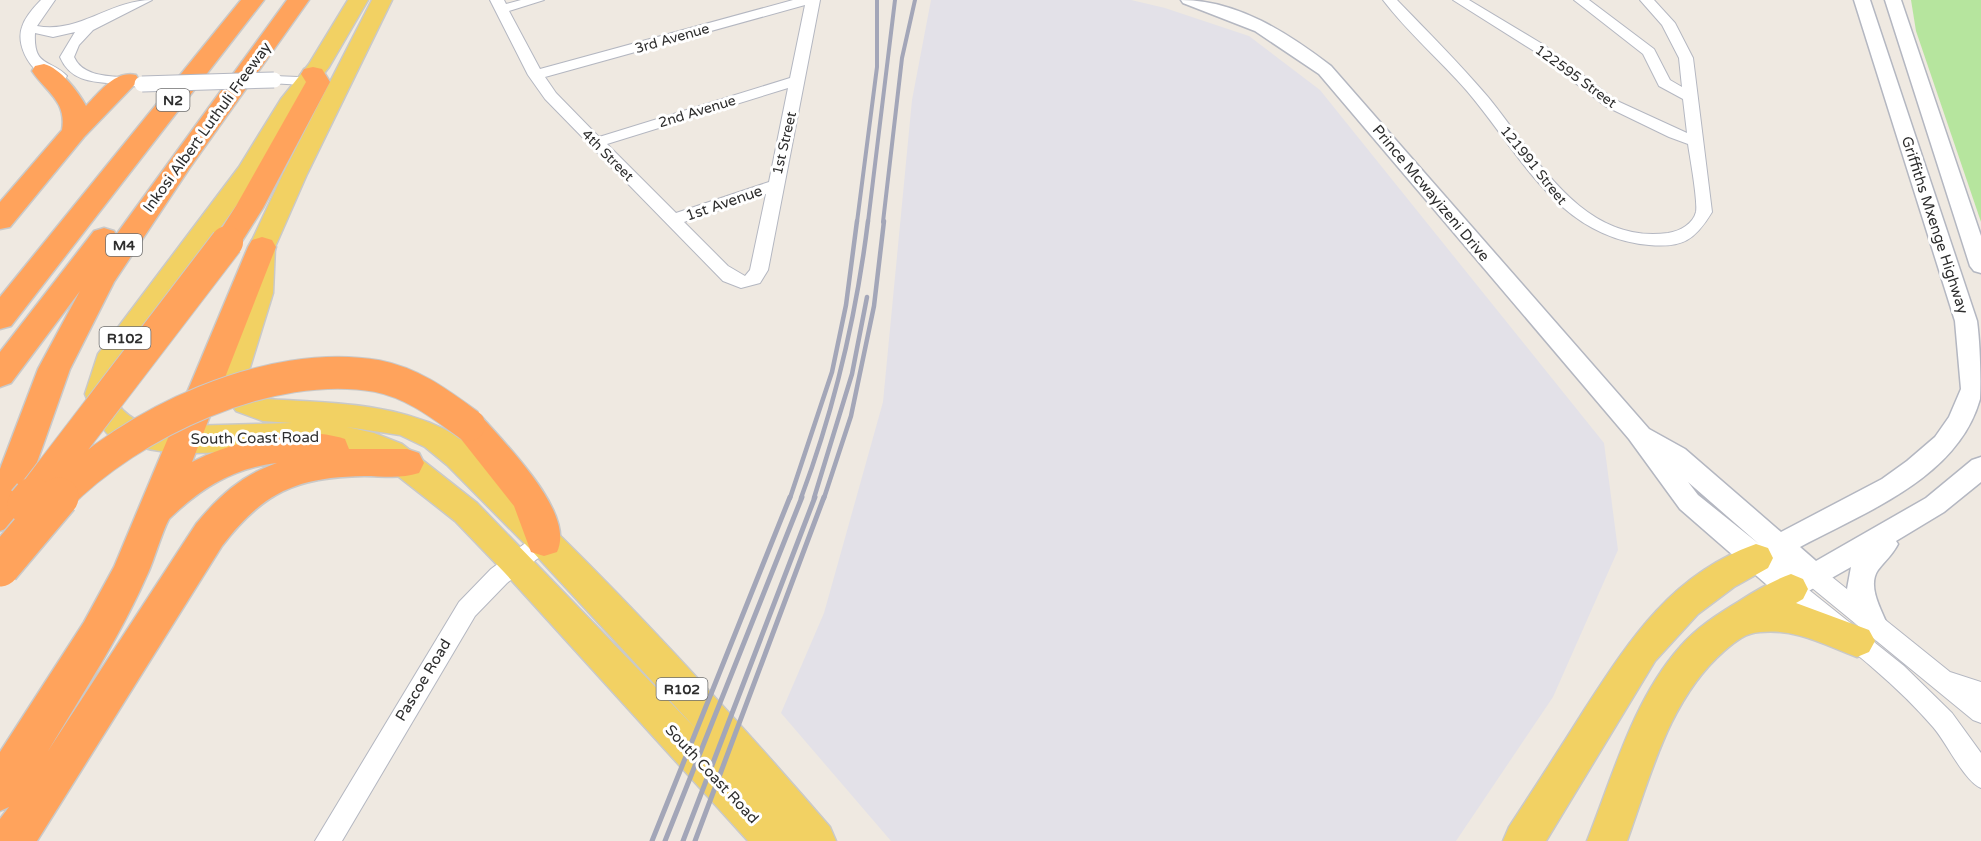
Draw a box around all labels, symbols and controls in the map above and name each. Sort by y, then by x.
street label: 3rd Avenue [633,20,711,57]
street label: Inkosi Albert Luthuli Freeway [139,38,275,216]
street label: 122595 Street [1532,41,1620,112]
road number: N2 [156,89,190,111]
street label: 2nd Avenue [656,92,738,131]
street label: 1st Street [769,109,800,176]
street label: Prince Mcwayizeni Drive [1369,121,1493,265]
street label: 121991 Street [1497,123,1571,209]
street label: 4th Street [578,126,638,185]
street label: Griffiths Mxenge Highway [1898,134,1972,316]
street label: 1st Avenue [683,181,765,225]
road number: M4 [106,234,142,256]
road number: R102 [100,327,150,349]
street label: South Coast Road [191,428,319,448]
street label: Pascoe Road [391,636,455,724]
road number: R102 [656,678,708,700]
street label: South Coast Road [662,721,762,827]

